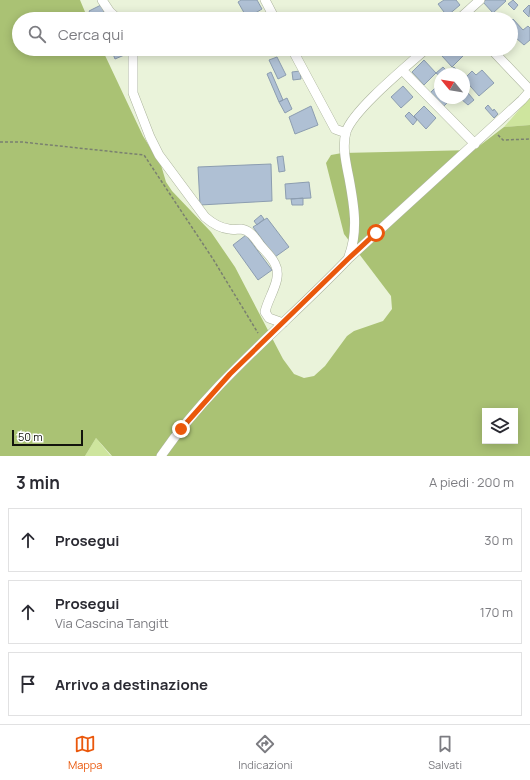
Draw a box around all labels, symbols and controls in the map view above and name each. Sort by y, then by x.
search box [12,12,518,56]
icon: search [26,23,48,45]
text: Cerca qui [58,24,124,45]
north arrow [434,68,470,104]
route start [367,224,385,242]
map controls [482,408,518,444]
button: layers [482,408,518,444]
route end [172,420,190,438]
scale bar [12,428,83,447]
text: 50 m [18,429,43,444]
text: 3 min [16,471,60,494]
text: A piedi · 200 m [429,473,514,491]
icon: ahead [17,529,39,551]
text: Prosegui [55,530,119,551]
text: 30 m [484,531,513,549]
text: Prosegui [55,593,119,614]
icon: ahead [17,601,39,623]
text: 170 m [480,603,513,621]
text: Via Cascina Tangitt [55,614,169,632]
icon: arrive [17,673,39,695]
text: Arrivo a destinazione [55,674,208,695]
tab: Mappa [68,733,102,772]
tab: Indicazioni [238,733,293,772]
tab: Salvati [428,733,462,772]

